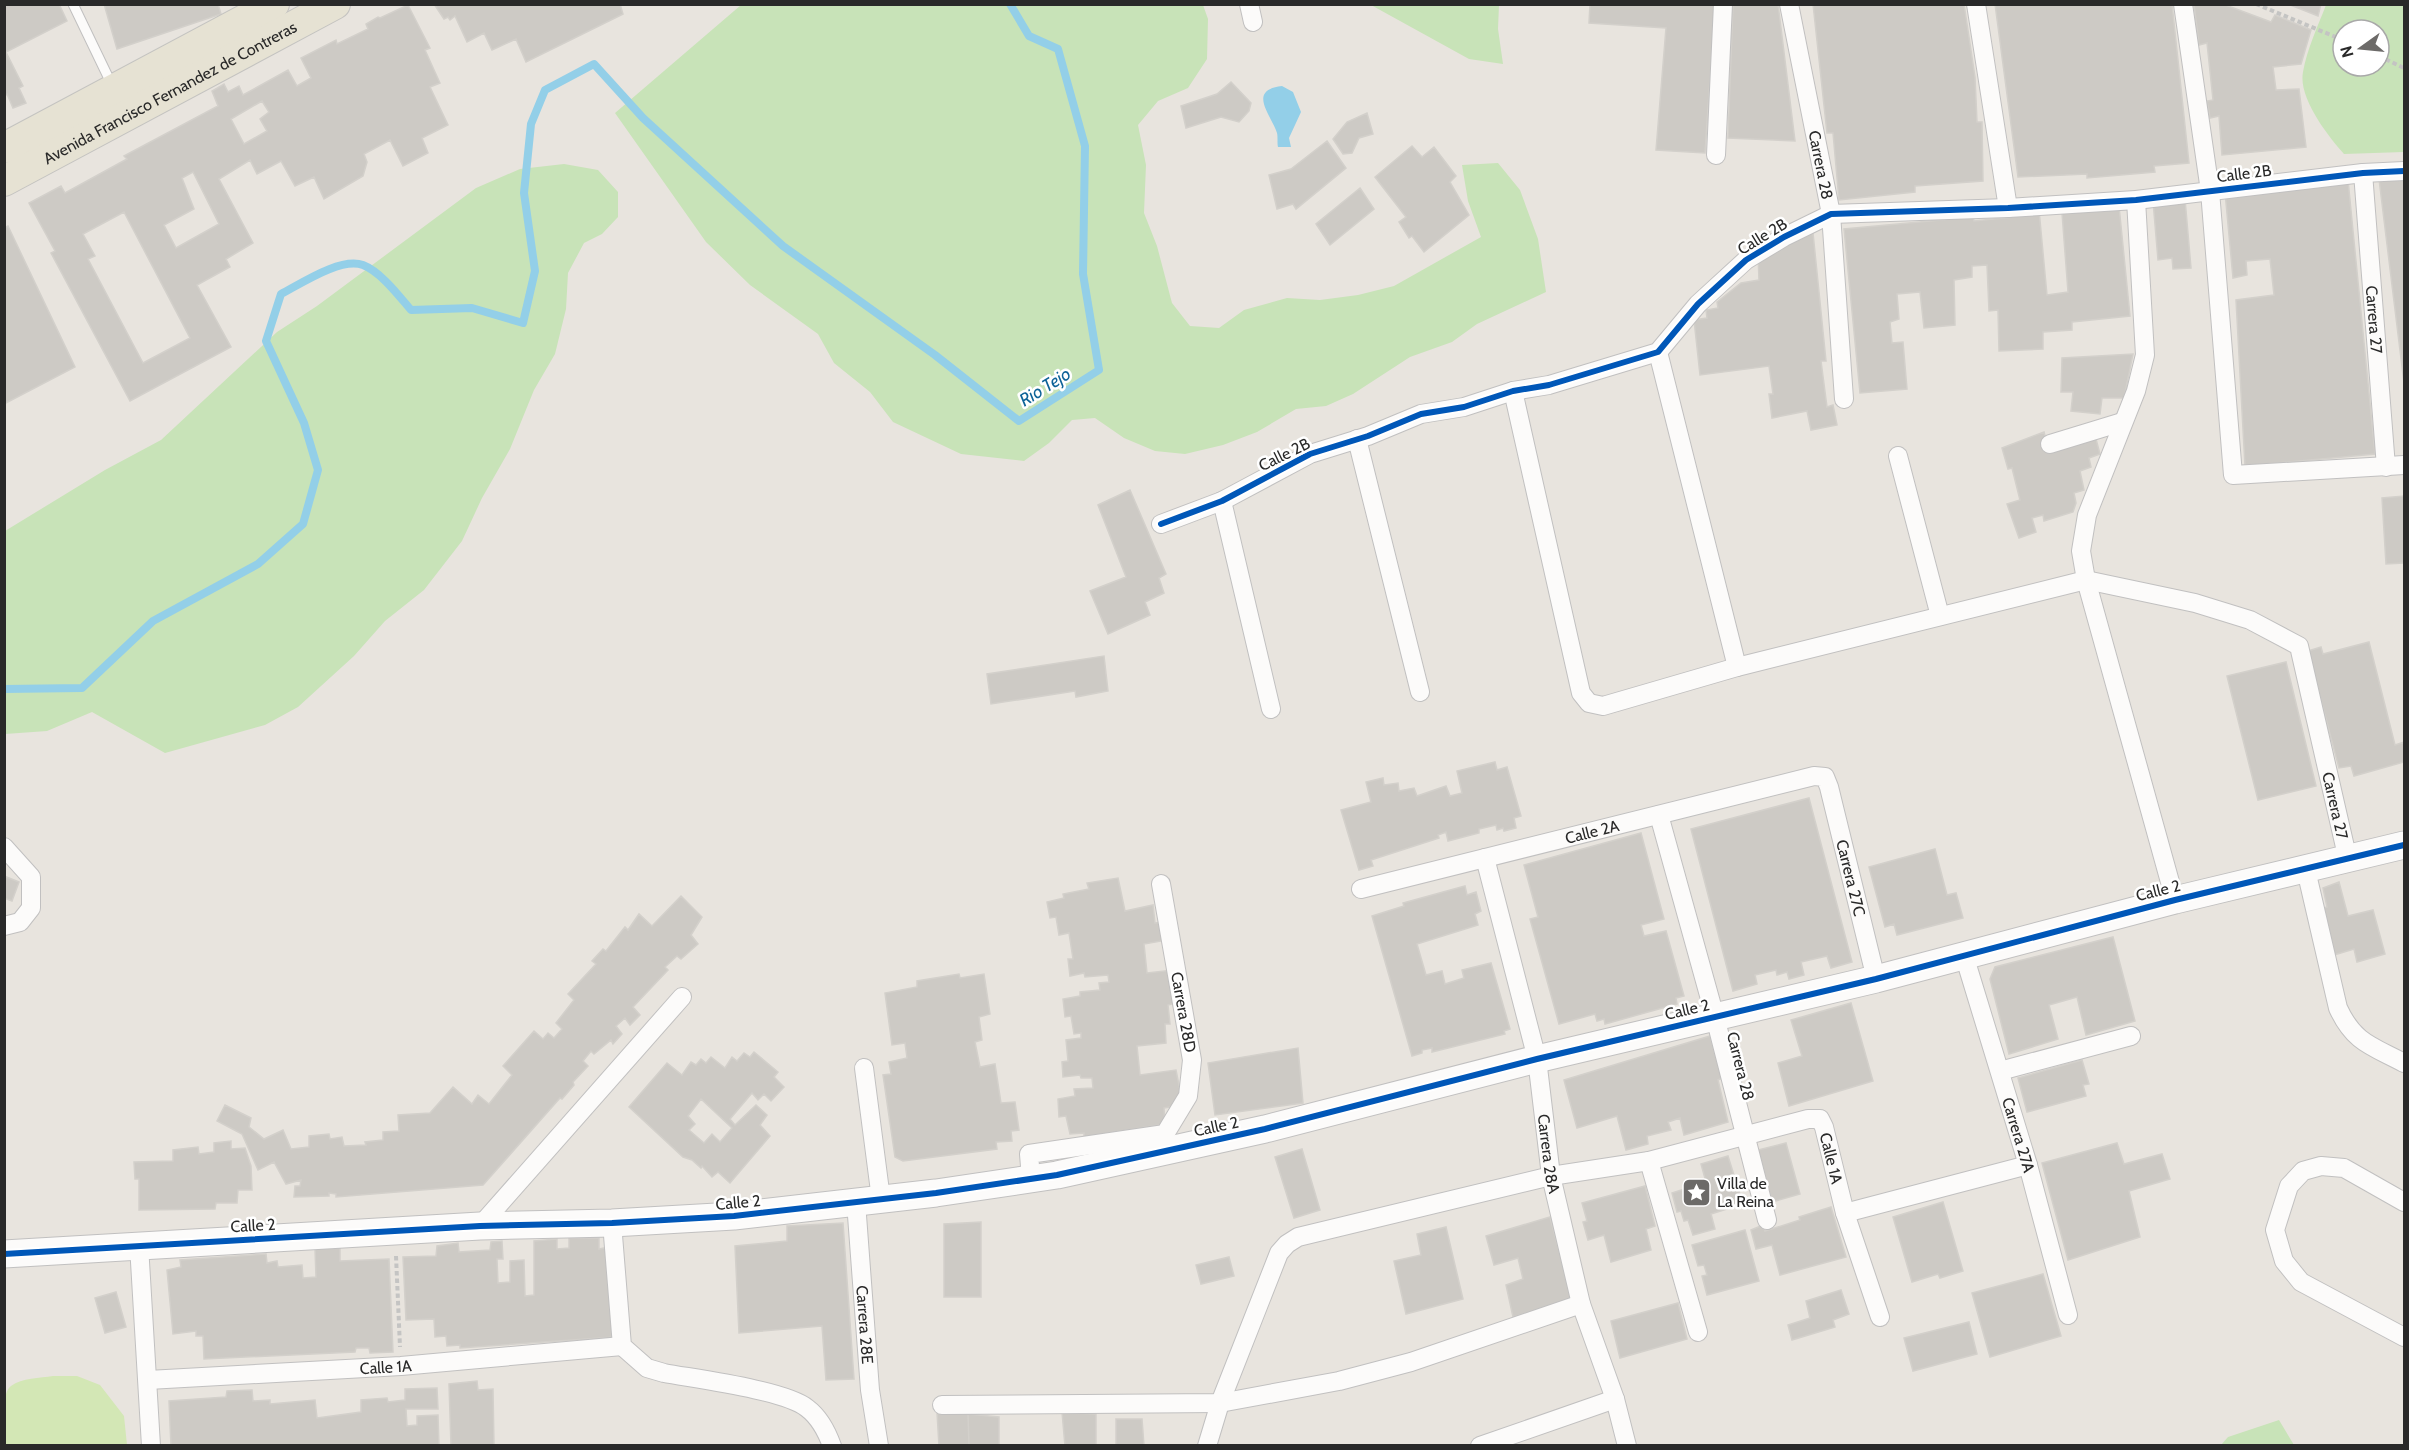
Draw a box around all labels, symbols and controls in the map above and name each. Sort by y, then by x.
street label: Avenida Francisco Fernandez de Contreras [40,17,300,168]
north arrow [2331,18,2391,78]
text: N [2336,44,2358,60]
street label: Carrera 28 [1804,129,1837,201]
street label: Calle 2B [2216,161,2273,186]
street label: Calle 2B [1734,214,1791,259]
street label: Carrera 27 [2362,285,2386,354]
water label: Rio Tejo [1015,363,1075,411]
street label: Calle 2B [1255,434,1313,475]
street label: Carrera 27 [2318,770,2352,841]
street label: Calle 2A [1563,816,1621,848]
street label: Carrera 27C [1832,838,1869,918]
street label: Calle 2 [2134,876,2182,905]
street label: Carrera 28D [1167,970,1200,1054]
street label: Calle 2 [1663,995,1711,1024]
street label: Carrera 28 [1723,1030,1758,1102]
street label: Carrera 27A [1998,1095,2039,1175]
street label: Calle 2 [1192,1112,1240,1140]
street label: Carrera 28A [1534,1113,1564,1195]
street label: Calle 1A [1816,1131,1847,1186]
place label: Villa de La Reina [1717,1174,1774,1211]
place icon: Villa de La Reina [1680,1176,1712,1208]
street label: Calle 2 [715,1191,761,1214]
street label: Calle 2 [230,1215,276,1236]
street label: Carrera 28E [852,1285,877,1365]
street label: Calle 1A [359,1356,413,1378]

